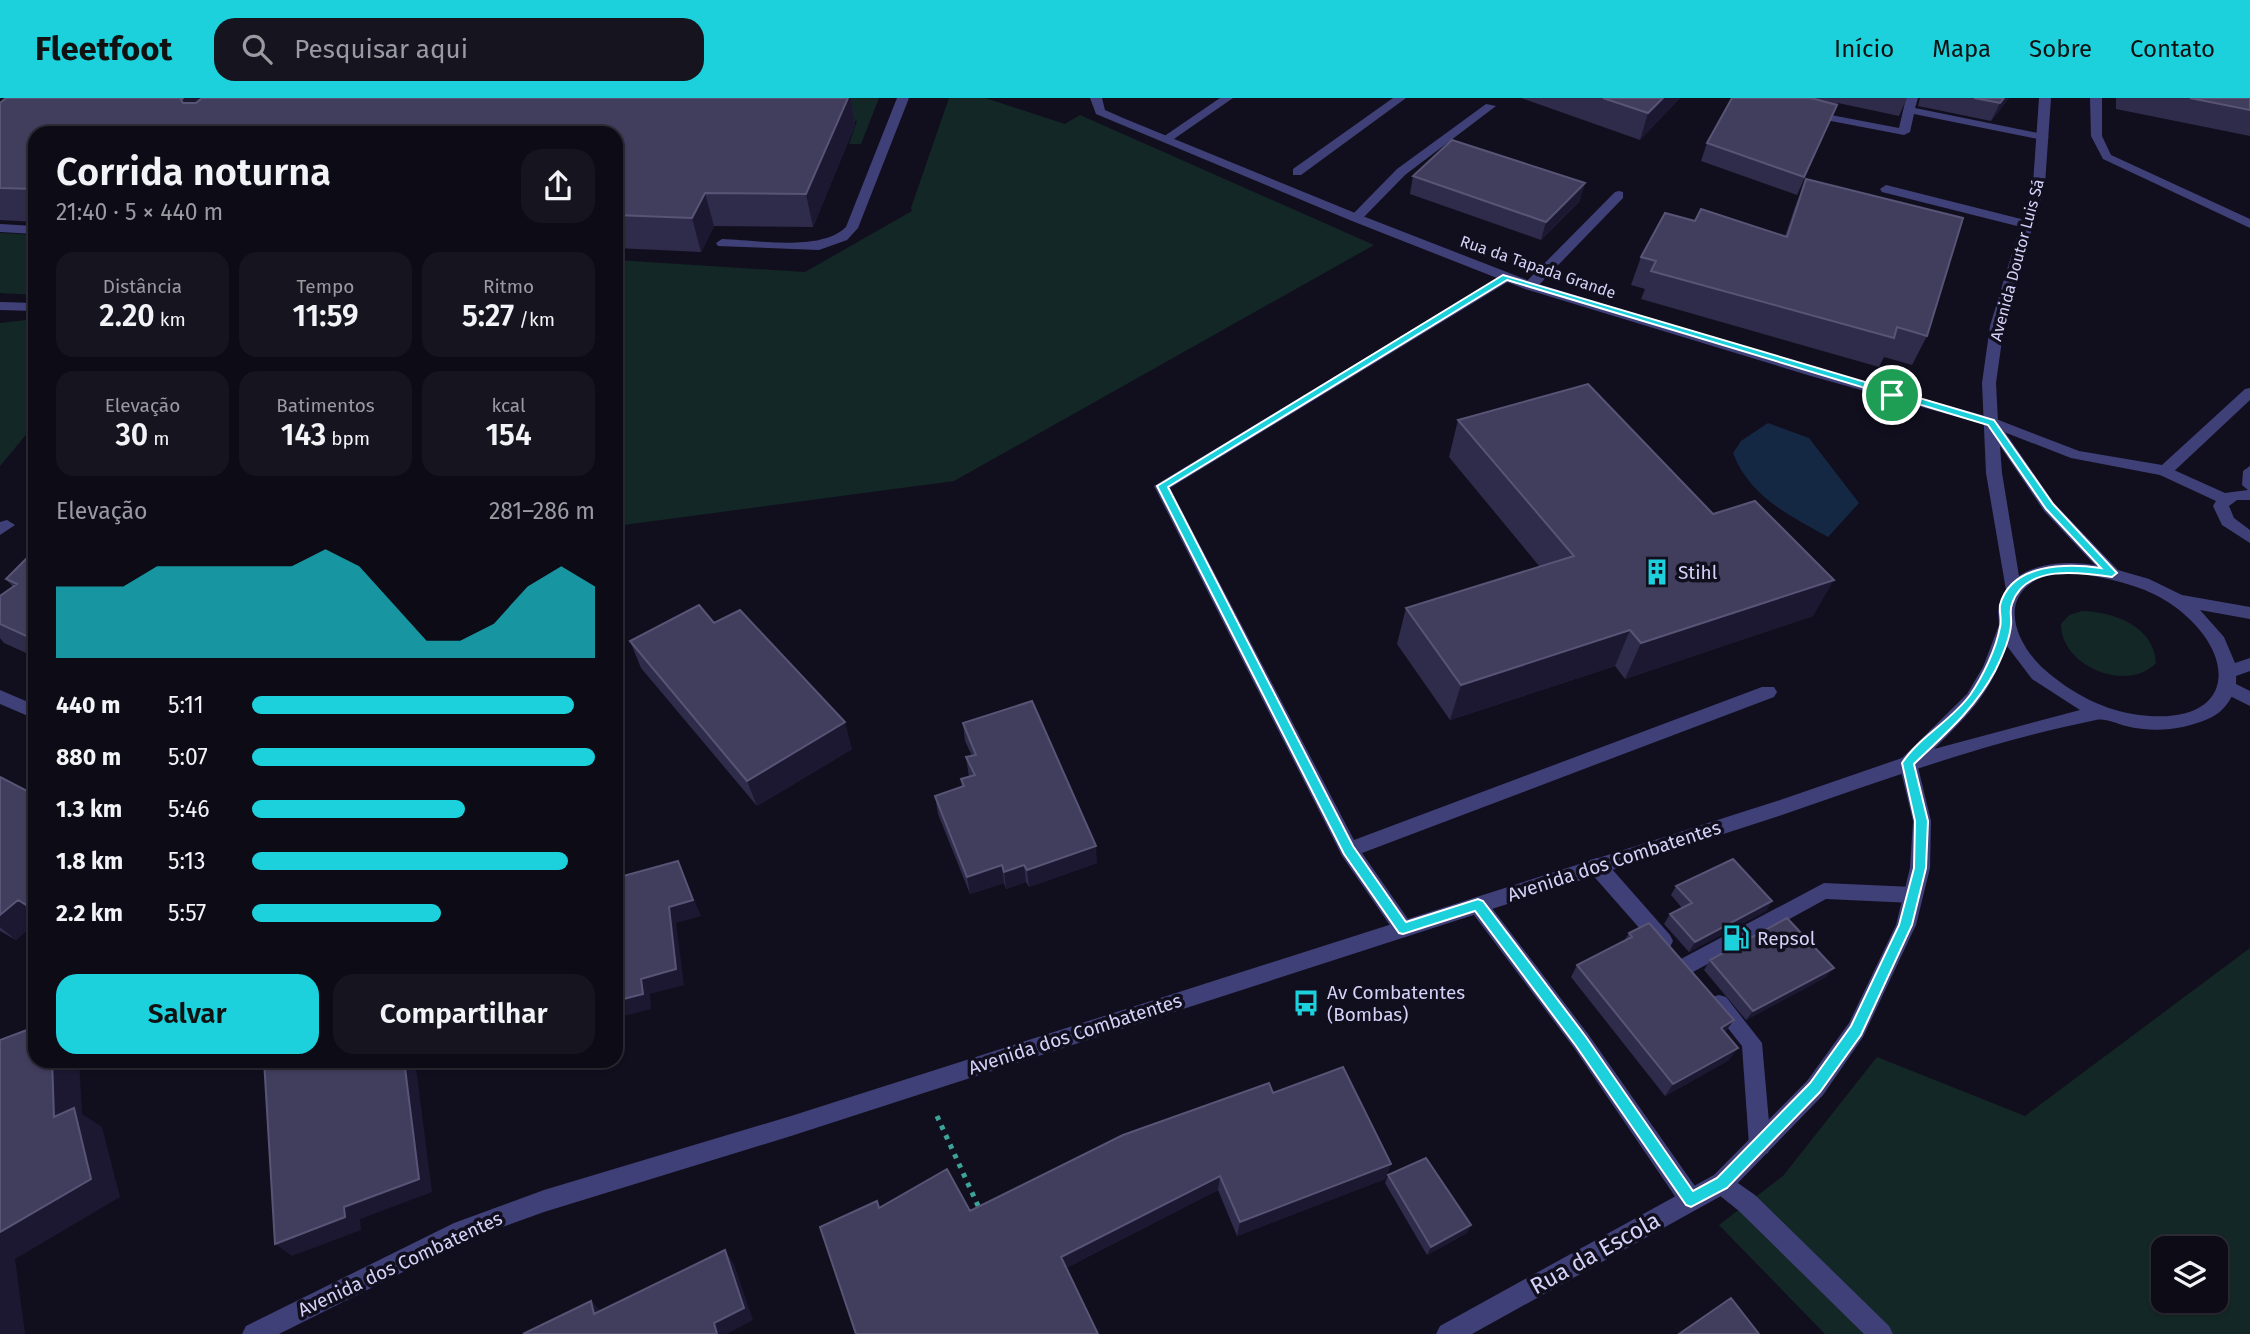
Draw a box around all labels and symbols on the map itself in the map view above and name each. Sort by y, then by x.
street label: Avenida Doutor Luis Sá [1986,177,2048,343]
street label: Rua da Tapada Grande [1458,231,1618,303]
pin [1862,365,1922,425]
building icon: Stihl [1642,557,1672,587]
place label: Stihl [1678,561,1718,584]
street label: Avenida dos Combatentes [1504,816,1724,906]
fuel station icon: Repsol [1721,923,1751,953]
place label: Repsol [1757,927,1816,950]
place label: Av Combatentes (Bombas) [1327,981,1465,1026]
bus stop icon: Av Combatentes (Bombas) [1291,988,1321,1018]
street label: Avenida dos Combatentes [965,989,1185,1079]
street label: Avenida dos Combatentes [294,1206,506,1322]
street label: Rua da Escola [1525,1206,1665,1300]

